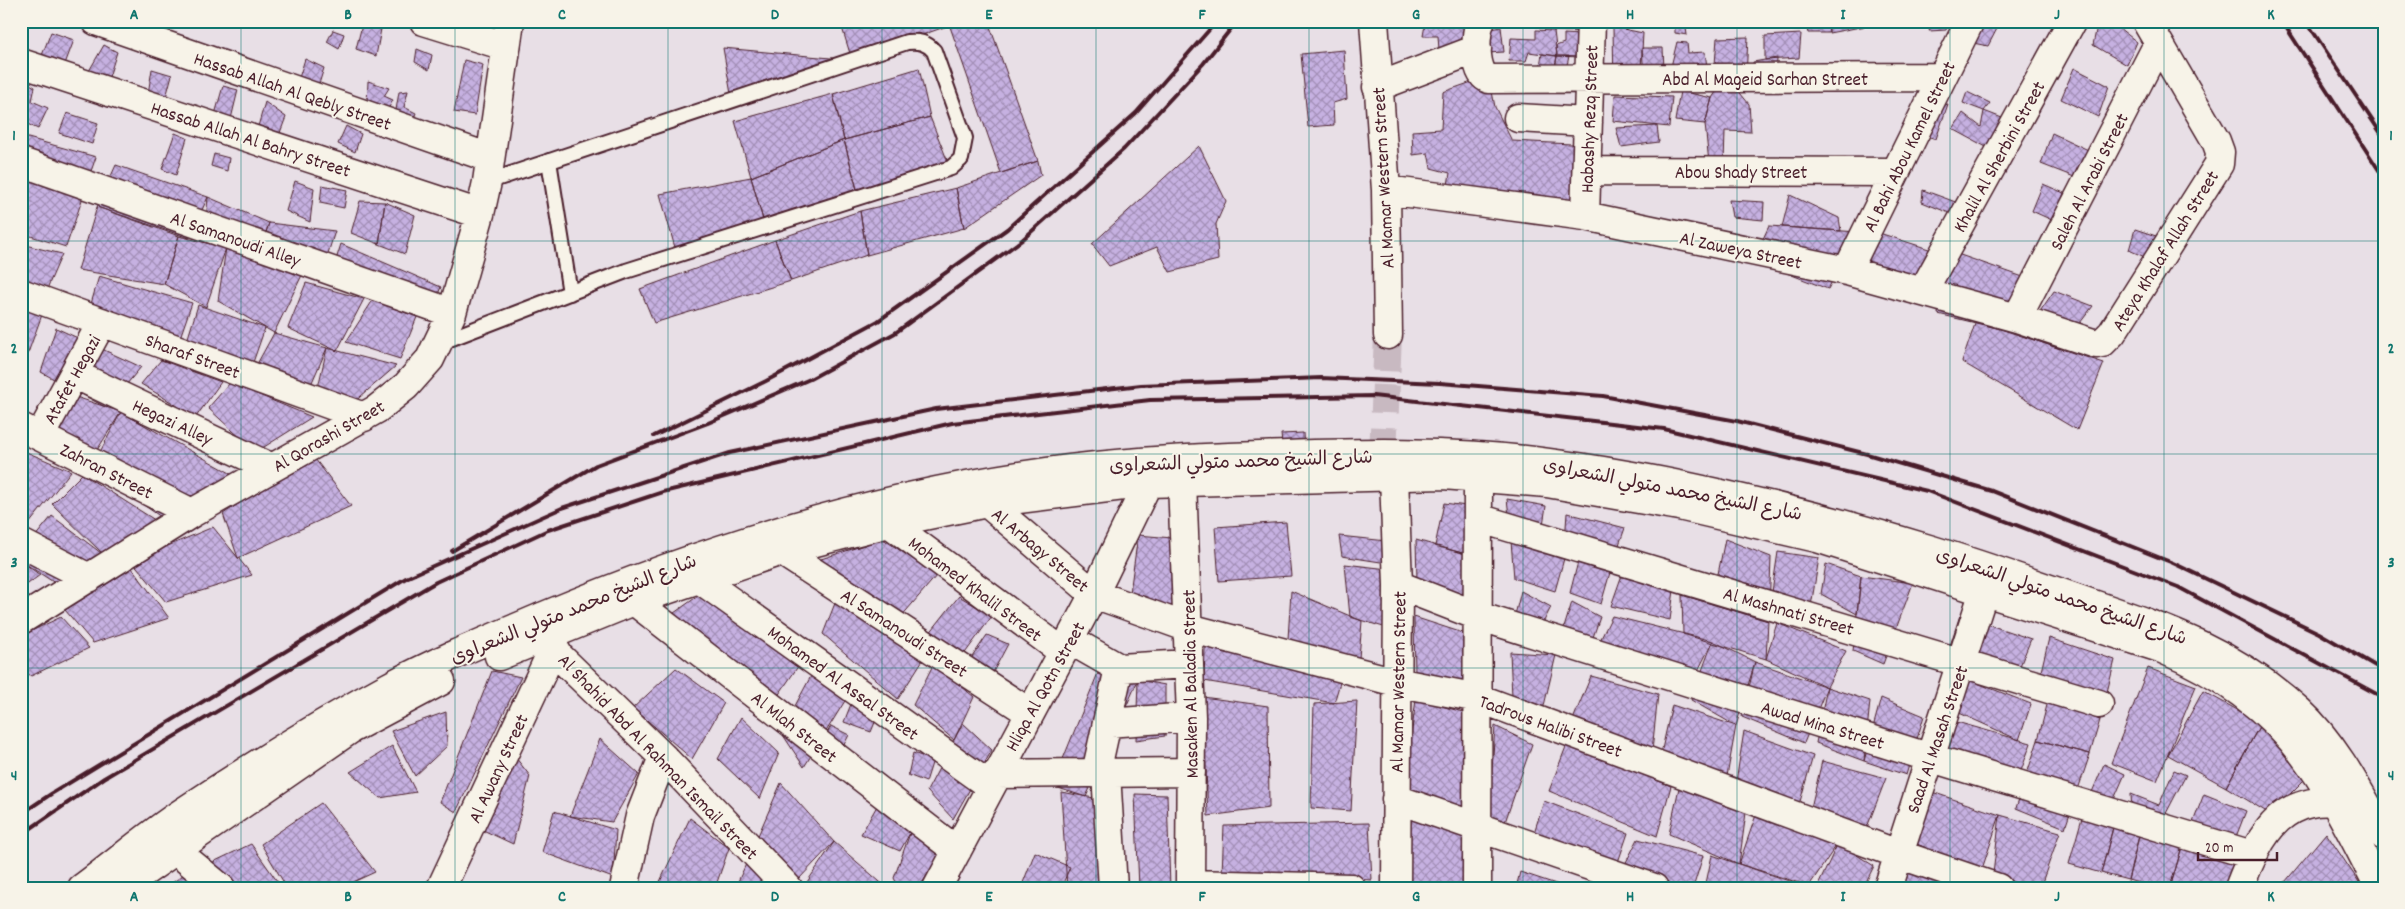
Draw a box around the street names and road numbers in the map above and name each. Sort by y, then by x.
street label: Habashy Rezq Street [1575,45,1608,194]
street label: Hassab Allah Al Qebly Street [190,47,394,140]
street label: Al Bahi Abou Kamel Street [1858,57,1964,238]
street label: Abd Al Mageid Sarhan Street [1662,68,1868,95]
street label: Khalil Al Sherbini Street [1948,77,2054,238]
street label: Al Mamar Western Street [1367,86,1404,269]
street label: Hassab Allah Al Bahry Street [147,96,353,186]
street label: Saleh Al Arabi Street [2045,109,2137,256]
street label: Abou Shady Street [1675,161,1807,188]
street label: Ateya Khalaf Allah Street [2106,166,2227,338]
street label: Al Samanoudi Alley [166,206,304,276]
street label: Al Zaweya Street [1677,226,1804,279]
street label: Sharaf Street [141,329,243,388]
street label: Atafet Hegazi [38,331,110,430]
street label: Hegazi Alley [127,394,216,455]
street label: Al Qorashi Street [269,395,391,481]
street label: Zahran Street [54,438,157,508]
street label: شارع الشيخ محمد متولي الشعراوى [1109,445,1373,482]
street label: شارع الشيخ محمد متولي الشعراوى [1540,453,1804,530]
street label: Al Arbagy Street [984,503,1094,601]
street label: Mohamed Khalil Street [901,531,1046,650]
street label: شارع الشيخ محمد متولي الشعراوى [1932,543,2190,654]
street label: شارع الشيخ محمد متولي الشعراوى [447,549,702,673]
street label: Al Mashnati Street [1720,582,1856,645]
street label: Al Samanoudi Street [834,584,972,686]
street label: Masaken Al Baladia Street [1177,589,1208,778]
street label: Al Mamar Western Street [1385,591,1416,773]
street label: Hliqa Al Qotn Street [1000,618,1094,757]
street label: Mohamed Al Assal Street [761,621,923,749]
street label: Al Shahid Abd Al Rahman Ismail Street [550,649,763,868]
street label: Saad Al Masah Street [1901,663,1977,818]
street label: Al Mlah Street [744,686,842,771]
street label: Tadrous Halibi Street [1475,690,1625,767]
street label: Awad Mina Street [1757,696,1887,759]
street label: Al Awany Street [463,710,537,829]

